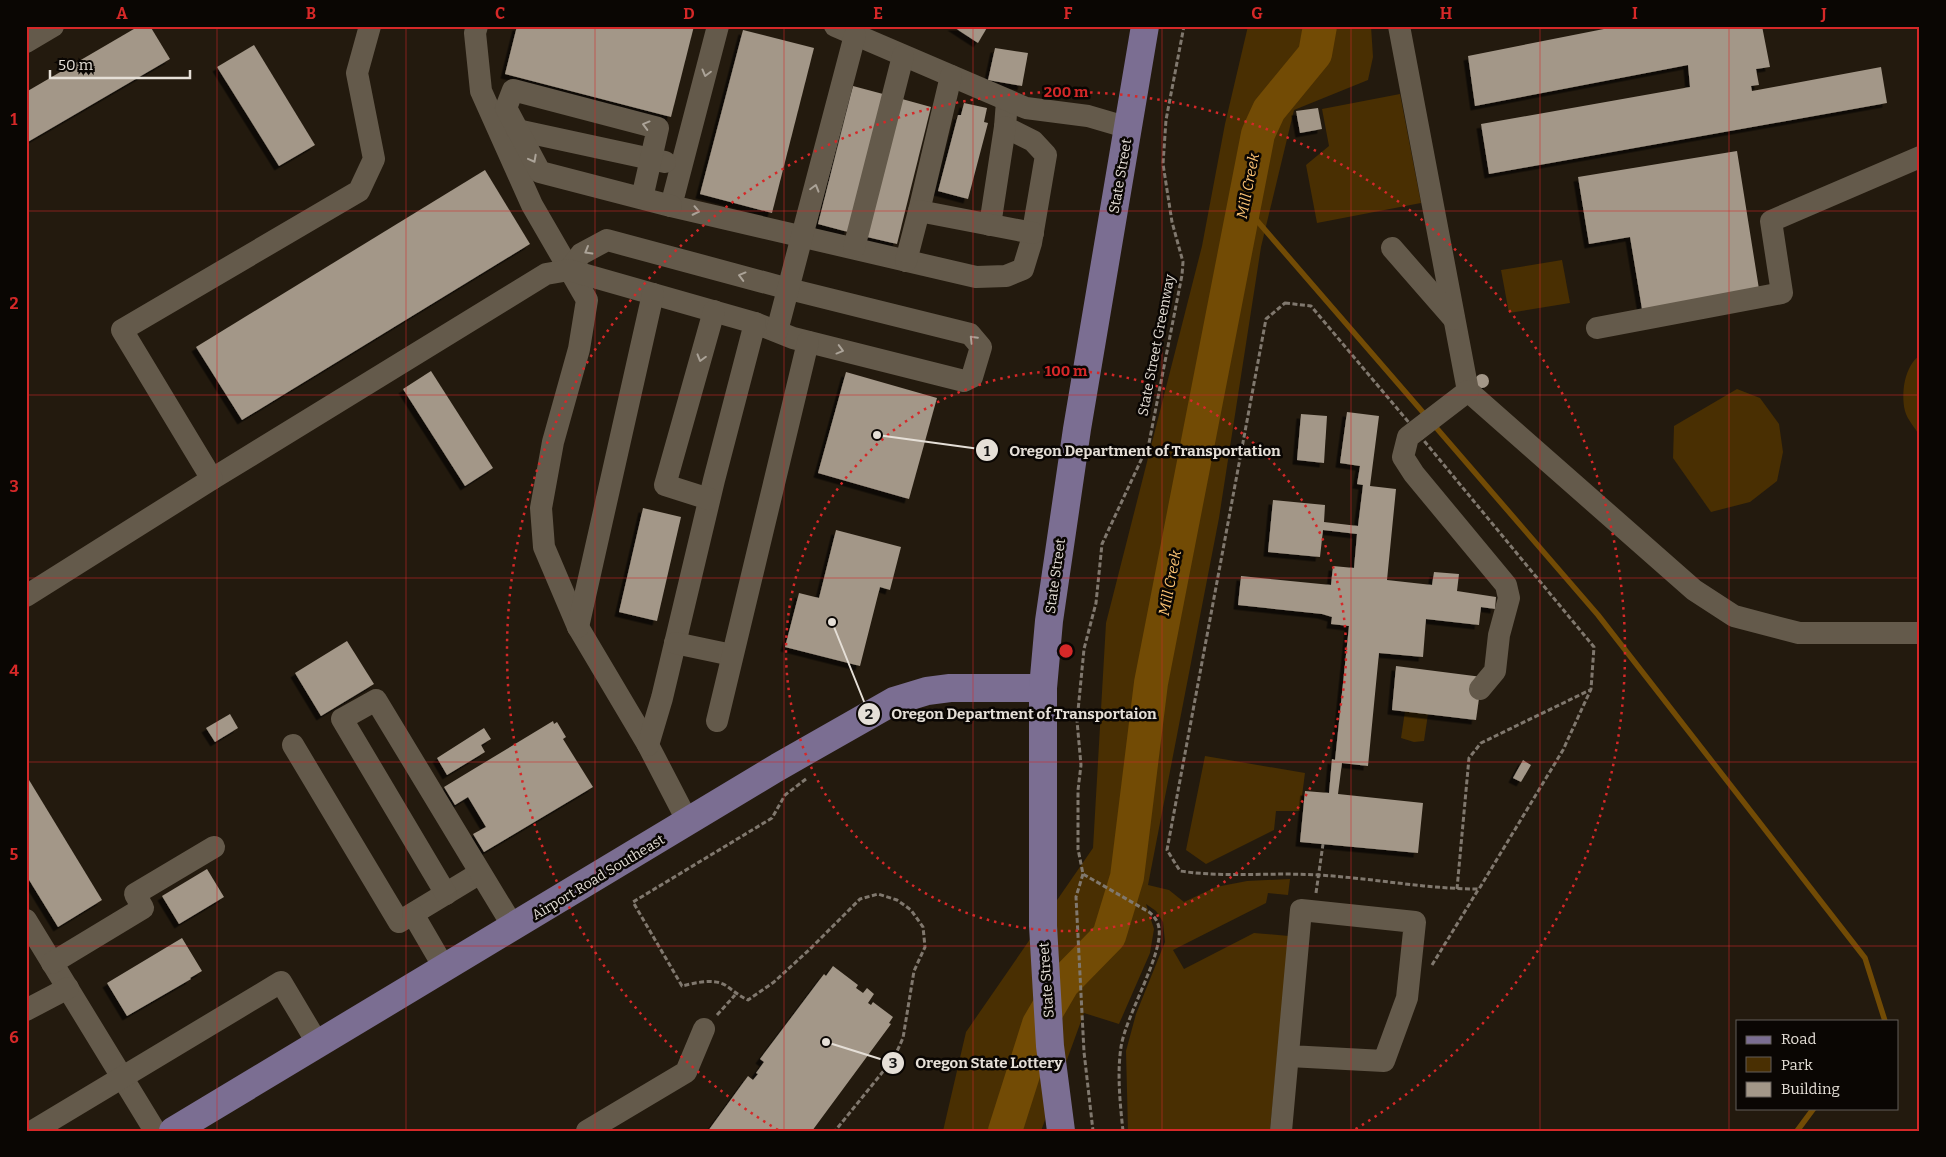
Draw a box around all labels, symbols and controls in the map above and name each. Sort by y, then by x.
text: A [116,4,128,23]
text: B [306,4,316,23]
text: C [495,4,505,23]
text: D [683,4,695,23]
text: E [873,4,883,23]
text: F [1064,4,1073,23]
text: G [1251,4,1263,23]
text: H [1440,4,1453,23]
text: I [1632,4,1638,23]
text: J [1820,4,1827,23]
scale bar [50,48,190,80]
text: 50 m [58,56,94,74]
one-way arrow [701,69,712,78]
text: 200 m [1044,83,1089,101]
text: 1 [11,110,18,129]
one-way arrow [642,120,651,131]
street label: State Street [1106,137,1135,215]
water label: Mill Creek [1233,151,1263,220]
one-way arrow [527,153,537,162]
one-way arrow [810,184,820,192]
one-way arrow [692,205,701,216]
one-way arrow [584,244,593,254]
one-way arrow [739,272,747,282]
street label: State Street Greenway [1134,272,1179,417]
text: 2 [9,294,19,313]
one-way arrow [970,336,979,345]
one-way arrow [836,344,845,355]
one-way arrow [696,354,706,362]
text: 100 m [1045,362,1088,380]
callout: Oregon Department of Transportation [974,435,1291,465]
text: 1 [984,442,991,460]
text: Oregon Department of Transportation [1009,442,1281,460]
text: 3 [9,477,19,496]
street label: State Street [1042,537,1069,615]
water label: Mill Creek [1155,548,1185,617]
centre of rings [1057,642,1075,660]
text: 4 [9,661,19,680]
callout: Oregon Department of Transportaion [857,699,1167,729]
text: 2 [865,705,873,723]
text: Oregon Department of Transportaion [891,705,1157,723]
street label: Airport Road Southeast [529,831,668,924]
text: 5 [10,845,19,864]
street label: State Street [1035,942,1058,1018]
legend [1736,1020,1898,1110]
text: 6 [9,1028,19,1047]
text: Road [1781,1030,1816,1048]
callout: Oregon State Lottery [881,1048,1073,1078]
text: 3 [889,1054,897,1072]
text: Oregon State Lottery [915,1054,1063,1072]
text: Park [1781,1056,1813,1074]
text: Building [1781,1080,1840,1098]

